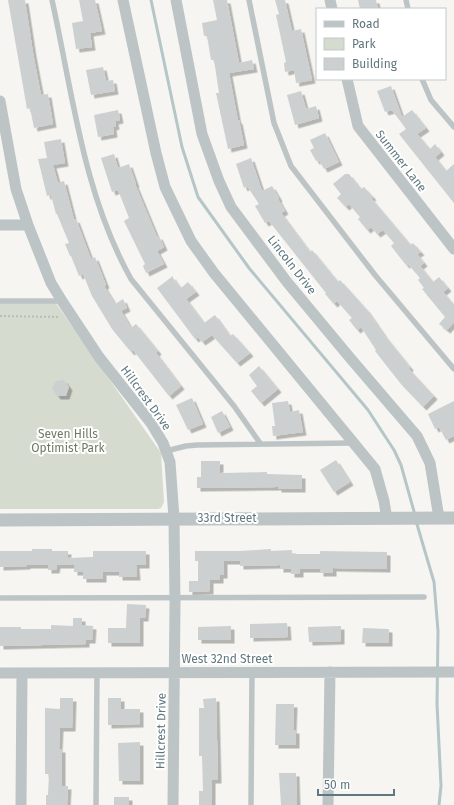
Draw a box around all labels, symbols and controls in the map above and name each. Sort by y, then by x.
legend [316,8,446,80]
text: Road [352,17,380,31]
text: Park [352,37,376,51]
text: Building [352,57,398,71]
street label: Summer Lane [373,127,429,195]
street label: Lincoln Drive [265,233,319,297]
street label: Hillcrest Drive [118,363,174,433]
park label: Seven Hills Optimist Park [31,427,106,455]
street label: 33rd Street [197,511,257,525]
street label: West 32nd Street [181,652,273,666]
street label: Hillcrest Drive [153,693,169,769]
scale bar [318,771,394,797]
text: 50 m [324,778,350,792]

